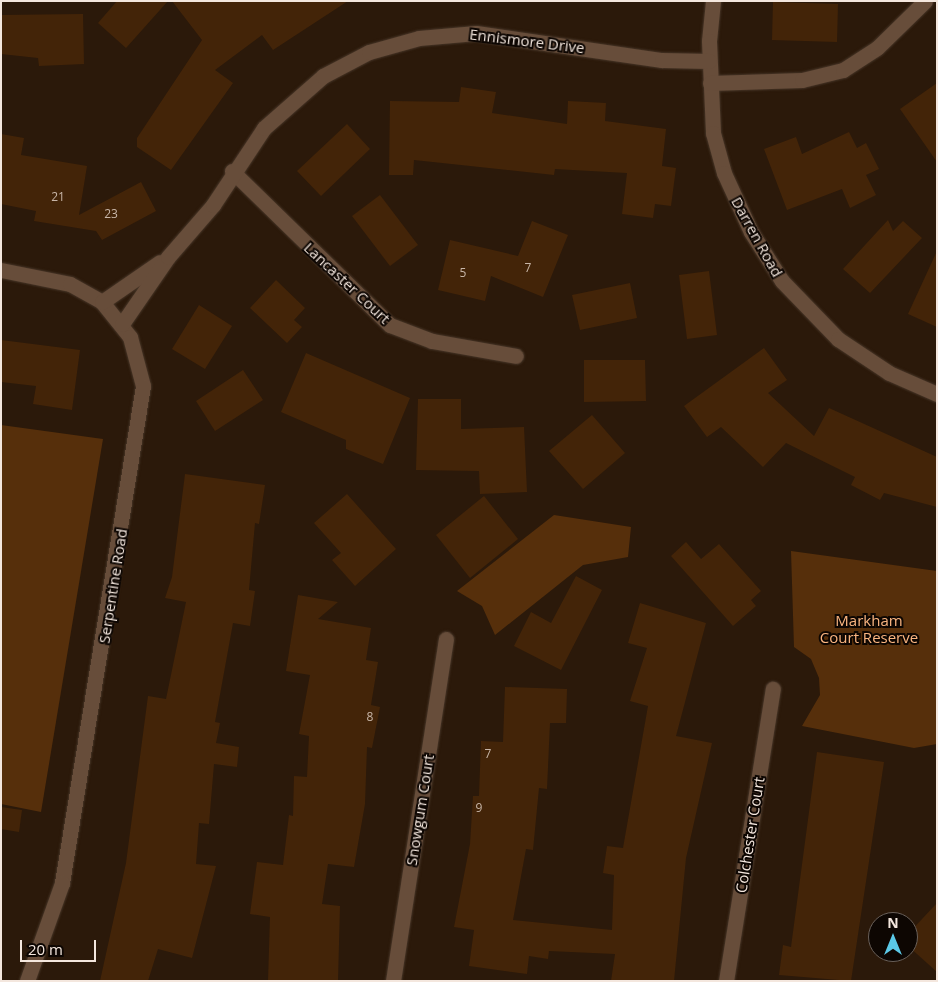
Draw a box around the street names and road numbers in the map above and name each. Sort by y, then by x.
street label: Ennismore Drive [468,25,586,57]
street label: Darren Road [728,194,786,280]
street label: Lancaster Court [300,239,394,327]
street label: Serpentine Road [95,527,131,645]
street label: Snowgum Court [402,753,438,867]
street label: Colchester Court [732,776,768,894]

